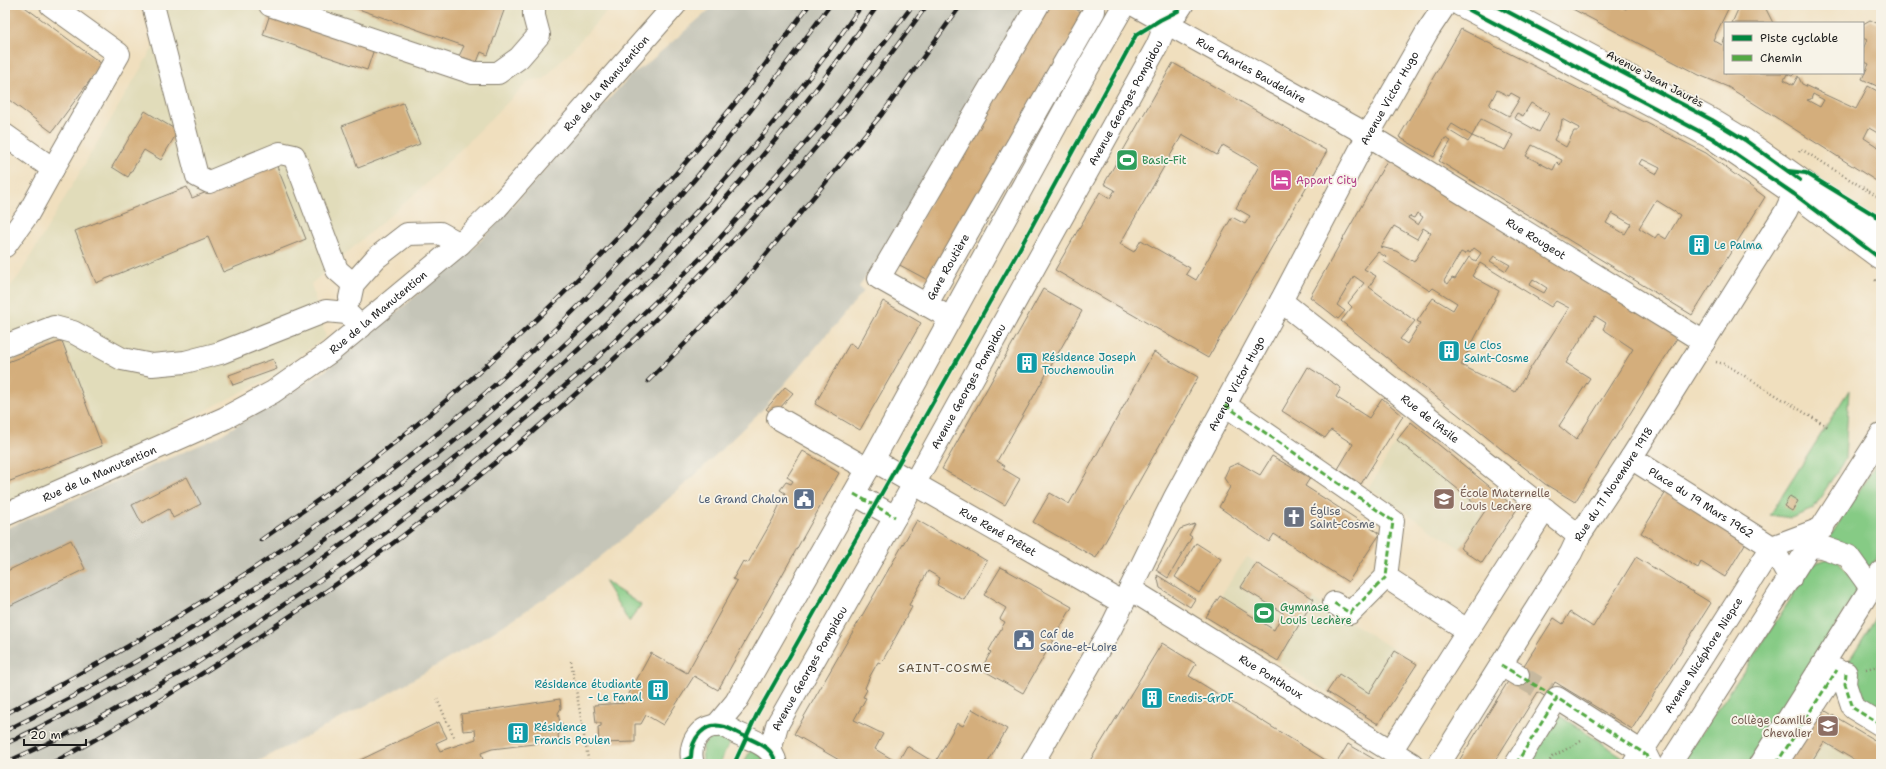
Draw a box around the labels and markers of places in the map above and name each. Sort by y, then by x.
sports icon: Basic-Fit [1114,147,1140,173]
place label: Basic-Fit [1142,153,1187,168]
hotel icon: Appart City [1268,167,1294,193]
place label: Appart City [1296,173,1357,188]
building icon: Le Palma [1686,232,1712,258]
place label: Le Palma [1714,238,1762,253]
building icon: Le Clos Saint-Cosme [1436,338,1462,364]
place label: Le Clos Saint-Cosme [1464,338,1529,366]
building icon: Résidence Joseph Touchemoulin [1014,350,1040,376]
place label: Résidence Joseph Touchemoulin [1042,350,1136,378]
place label: École Maternelle Louis Lechere [1460,485,1550,514]
public building icon: Le Grand Chalon [791,486,817,512]
school or university icon: École Maternelle Louis Lechere [1431,486,1457,512]
place label: Le Grand Chalon [698,492,788,507]
place label: Église Saint-Cosme [1310,503,1375,532]
church icon: Église Saint-Cosme [1281,504,1307,530]
sports icon: Gymnase Louis Lechère [1251,600,1277,626]
place label: Gymnase Louis Lechère [1280,600,1352,628]
public building icon: Caf de Saône-et-Loire [1011,627,1037,653]
place label: Caf de Saône-et-Loire [1040,627,1117,655]
place label: Résidence étudiante - Le Fanal [534,677,643,705]
building icon: Résidence étudiante - Le Fanal [645,677,671,703]
building icon: Enedis-GrDF [1139,685,1165,711]
place label: Enedis-GrDF [1168,691,1234,706]
place label: Collège Camille Chevalier [1731,713,1812,741]
school or university icon: Collège Camille Chevalier [1815,713,1841,739]
building icon: Résidence Francis Poulen [505,720,531,746]
place label: Résidence Francis Poulen [534,720,610,748]

